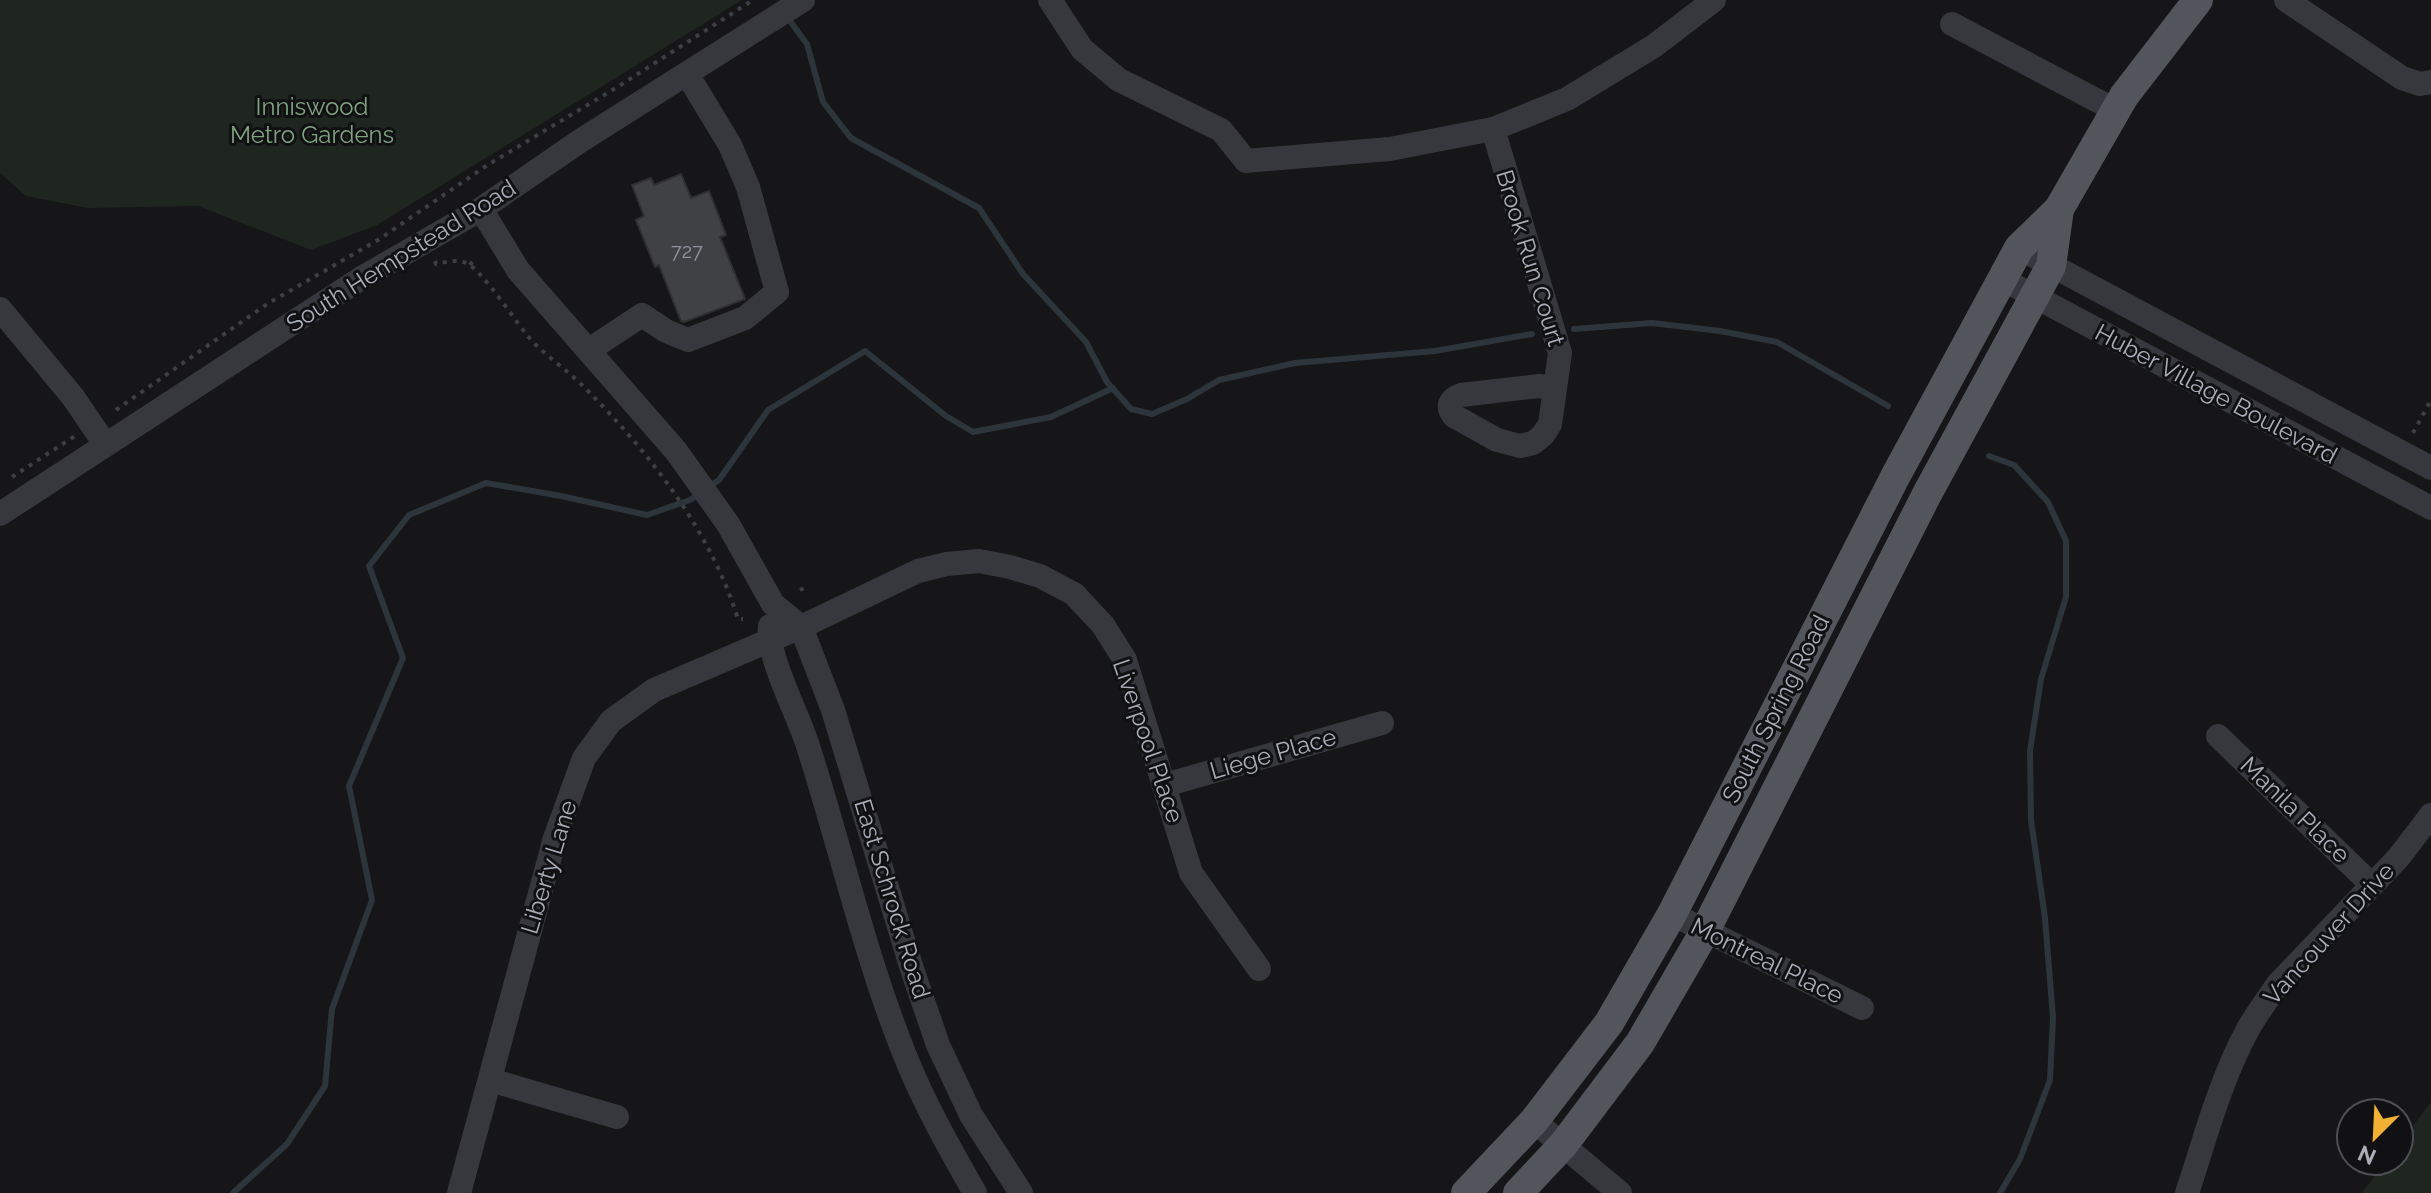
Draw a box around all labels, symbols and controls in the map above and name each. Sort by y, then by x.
park label: Inniswood Metro Gardens [230,92,394,149]
street label: Brook Run Court [1490,166,1571,349]
street label: South Hempstead Road [281,173,521,338]
house number: 727 [671,239,703,263]
street label: Huber Village Boulevard [2090,317,2342,470]
street label: South Spring Road [1716,610,1835,807]
street label: Liverpool Place [1107,655,1190,826]
street label: Liege Place [1206,722,1339,785]
street label: Manila Place [2235,750,2356,869]
street label: East Schrock Road [848,796,937,1002]
street label: Liberty Lane [514,797,583,937]
street label: Vancouver Drive [2257,857,2400,1011]
street label: Montreal Place [1686,911,1848,1010]
north arrow [2335,1097,2415,1177]
text: N [2354,1140,2380,1171]

